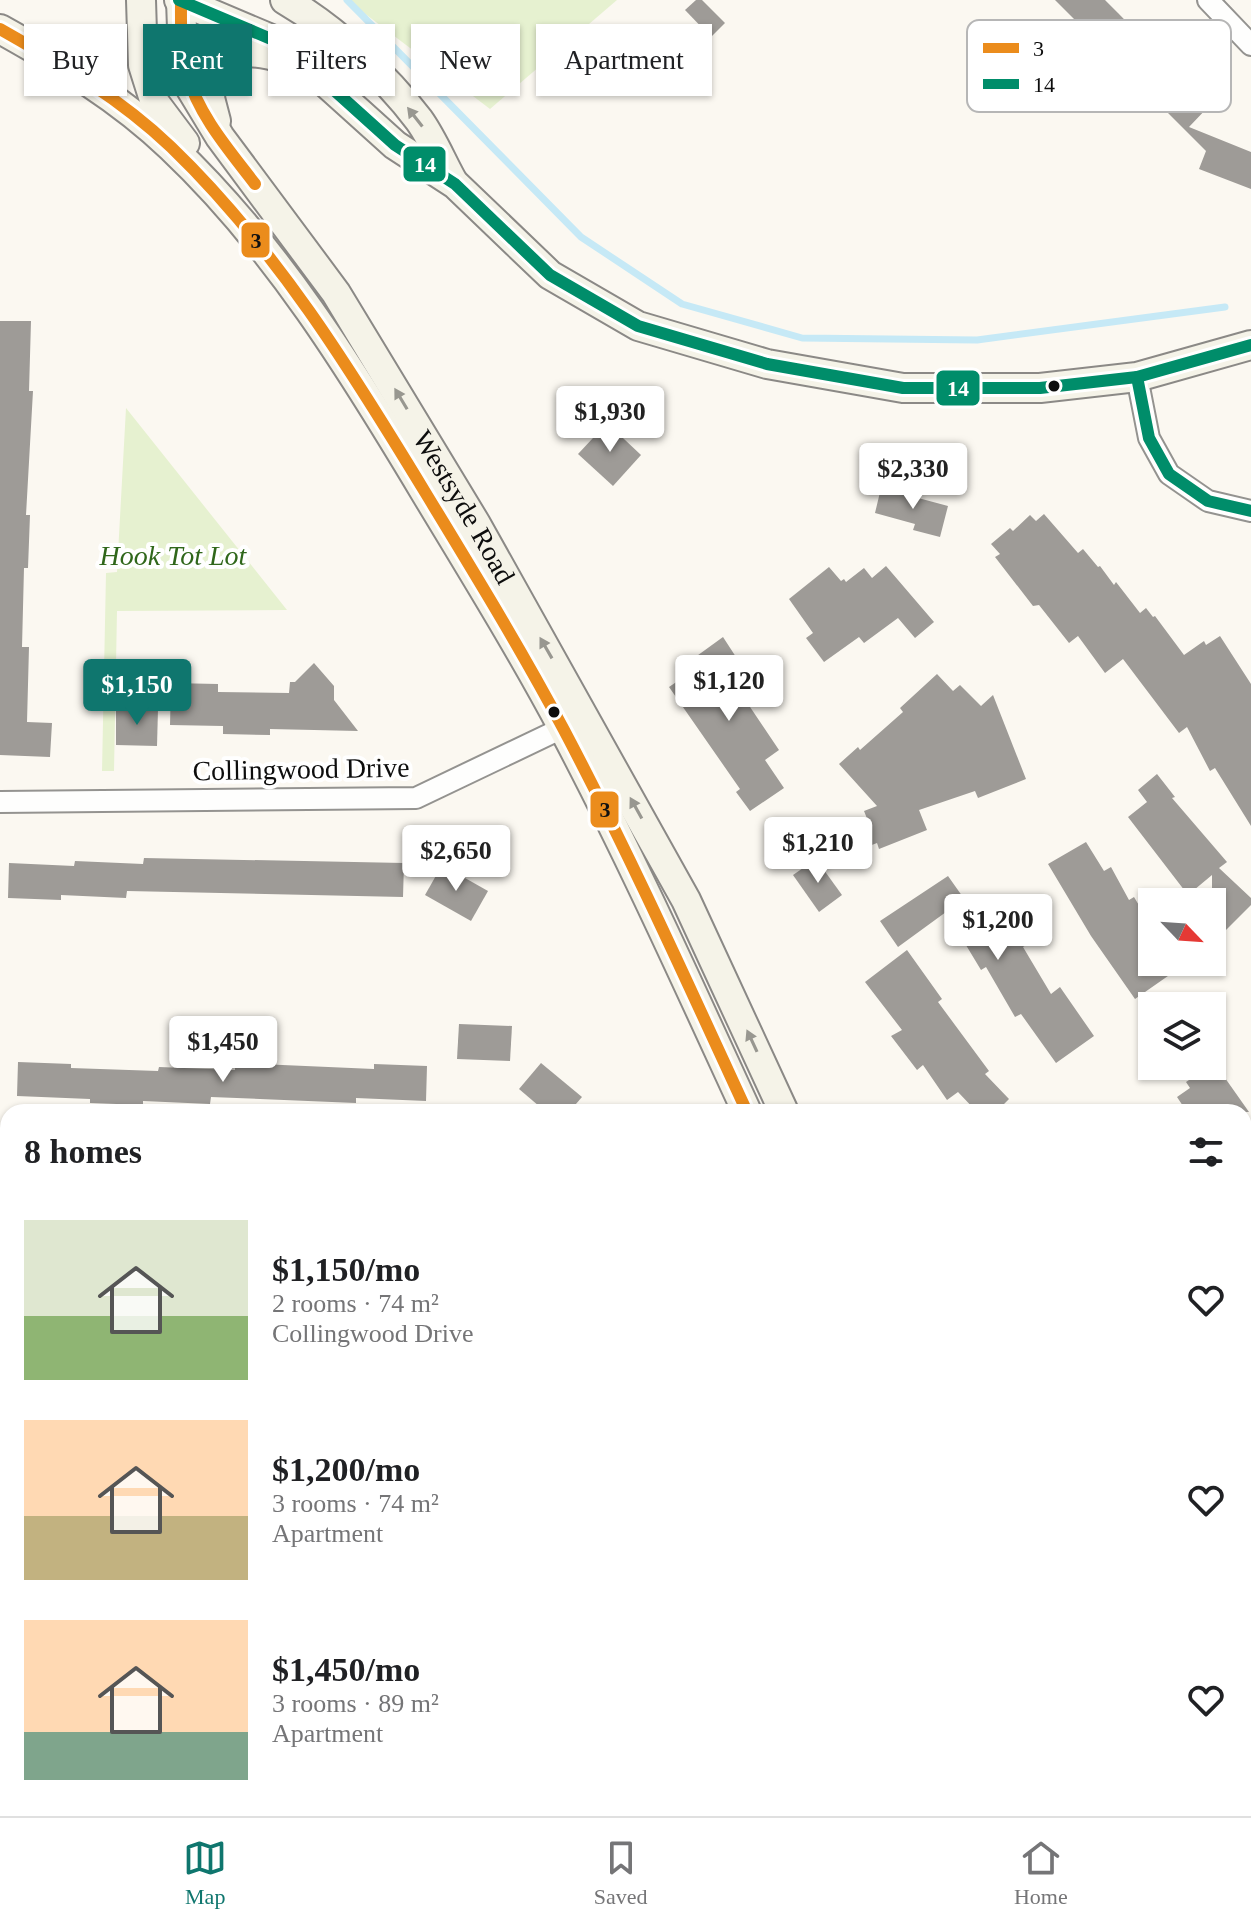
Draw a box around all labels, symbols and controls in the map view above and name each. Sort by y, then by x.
legend [967,20,1231,112]
chip: Buy [24,24,127,96]
chip: Rent [143,24,252,96]
chip: Filters [268,24,395,96]
chip: New [411,24,520,96]
chip: Apartment [536,24,712,96]
text: 3 [1033,36,1044,61]
text: 14 [1033,72,1055,97]
one-way arrow [407,107,423,127]
line badge: 14 [402,145,447,183]
text: 14 [414,152,436,177]
line badge: 3 [240,221,271,259]
text: 3 [251,228,262,253]
line badge: 14 [935,369,981,407]
text: 14 [947,376,969,401]
unlabelled marker [1046,378,1062,394]
pin: $1,930 [545,386,675,454]
one-way arrow [394,388,408,410]
text: $1,930 [574,397,646,426]
street label: Westsyde Road [407,424,522,589]
pin: $2,330 [848,443,978,511]
text: $2,330 [877,454,949,483]
park label: Hook Tot Lot [99,540,248,571]
one-way arrow [539,637,553,659]
pin: $1,120 [664,655,794,723]
pin: $1,150 [72,659,202,727]
text: $1,120 [693,666,765,695]
text: $1,150 [101,670,173,699]
unlabelled marker [546,704,562,720]
street label: Collingwood Drive [192,752,410,786]
line badge: 3 [589,790,620,829]
text: 3 [600,797,611,822]
one-way arrow [629,797,643,820]
pin: $1,210 [753,817,883,885]
pin: $2,650 [391,825,521,893]
text: $1,210 [782,828,854,857]
text: $2,650 [420,836,492,865]
north arrow [1138,888,1226,976]
map controls [1138,888,1226,1080]
pin: $1,200 [933,894,1063,962]
text: $1,200 [962,905,1034,934]
button: layers [1138,992,1226,1080]
pin: $1,450 [158,1016,288,1084]
text: $1,450 [187,1027,259,1056]
one-way arrow [745,1029,758,1053]
icon: filters [1184,1130,1228,1174]
text: 8 homes [24,1133,142,1170]
text: $1,150/mo [272,1251,420,1288]
icon: home [88,1252,184,1348]
icon: heart [1184,1278,1228,1322]
text: 2 rooms · 74 m² [272,1289,439,1318]
text: Collingwood Drive [272,1319,474,1348]
text: $1,200/mo [272,1451,420,1488]
icon: home [88,1452,184,1548]
icon: heart [1184,1478,1228,1522]
text: 3 rooms · 74 m² [272,1489,439,1518]
text: Apartment [272,1519,383,1548]
text: $1,450/mo [272,1651,420,1688]
icon: home [88,1652,184,1748]
icon: heart [1184,1678,1228,1722]
text: 3 rooms · 89 m² [272,1689,439,1718]
text: Apartment [272,1719,383,1748]
tab: Map [183,1836,227,1910]
tab: Saved [594,1836,647,1910]
tab: Home [1014,1836,1068,1910]

